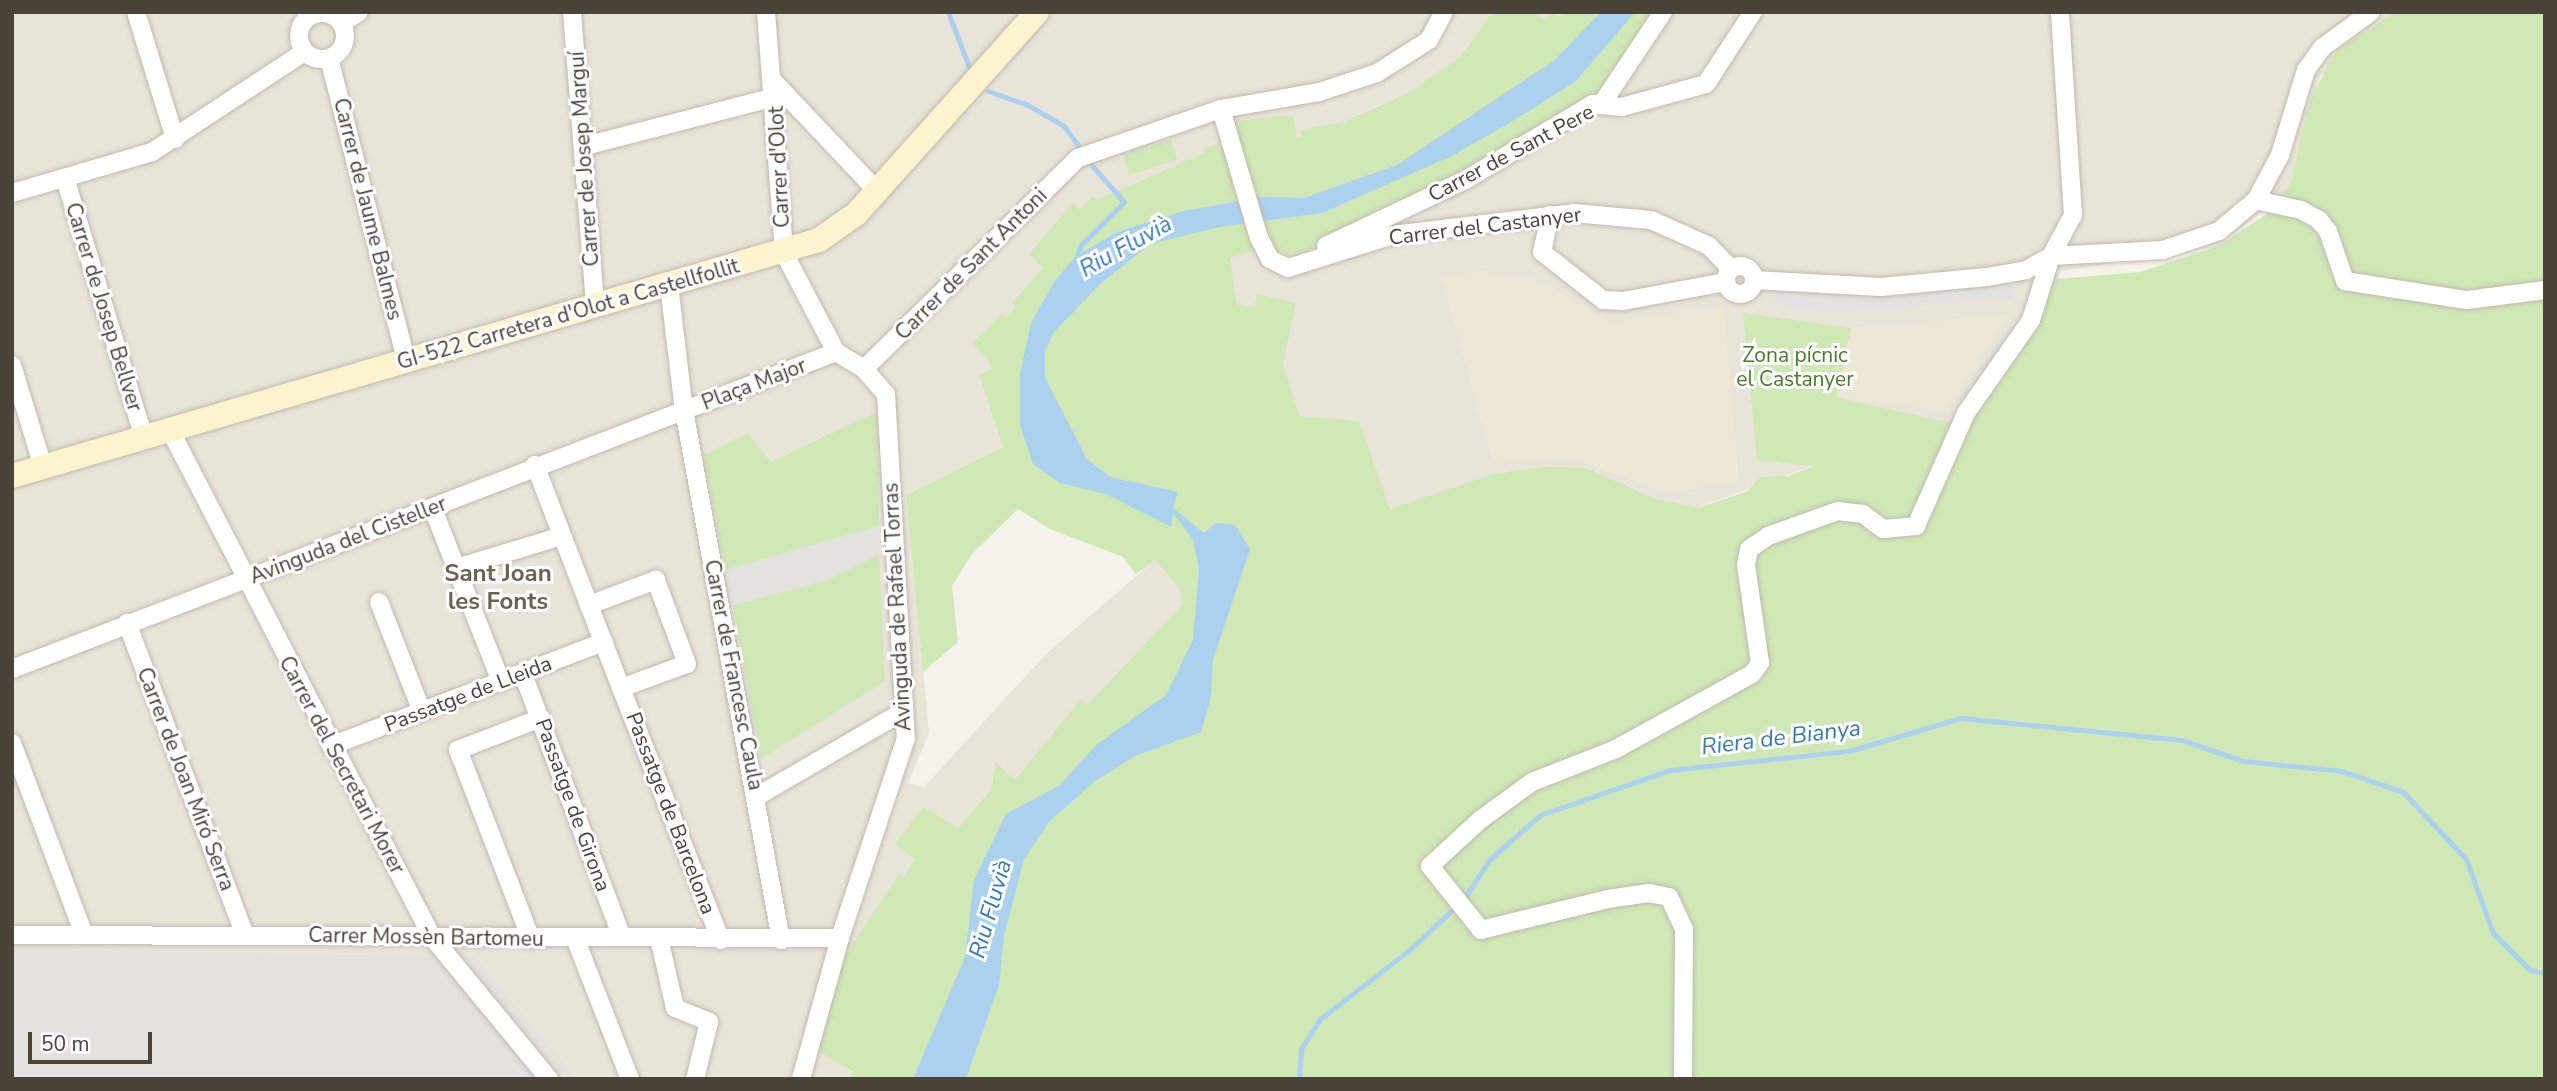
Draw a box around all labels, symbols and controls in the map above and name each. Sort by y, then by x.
street label: Carrer de Josep Marguí [564,51,604,267]
street label: Carrer de Jaume Balmes [328,95,408,323]
street label: Carrer de Sant Pere [1424,99,1598,207]
street label: Carrer d'Olot [763,105,795,229]
street label: Carrer de Sant Antoni [890,183,1052,345]
street label: Carrer de Josep Bellver [60,200,148,414]
street label: Carrer del Castanyer [1387,202,1583,250]
water label: Riu Fluvià [1075,210,1177,284]
street label: GI-522 Carretera d'Olot a Castellfollit [394,253,742,375]
park label: Zona pícnic el Castanyer [1736,342,1854,392]
street label: Plaça Major [698,353,810,415]
street label: Avinguda de Rafael Torras [878,482,916,732]
street label: Avinguda del Cisteller [246,491,450,589]
street label: Carrer de Francesc Caula [699,558,769,792]
district label: Sant Joan les Fonts [444,560,552,616]
street label: Passatge de Lleida [381,651,555,737]
street label: Carrer del Secretari Morer [274,652,410,878]
street label: Carrer de Joan Miró Serra [132,664,240,894]
street label: Passatge de Barcelona [621,708,721,918]
street label: Passatge de Girona [530,715,616,895]
water label: Riera de Bianya [1700,715,1862,761]
water label: Riu Fluvià [964,857,1018,961]
street label: Carrer Mossèn Bartomeu [308,922,544,952]
scale bar [32,1018,156,1062]
text: 50 m [41,1030,90,1058]

